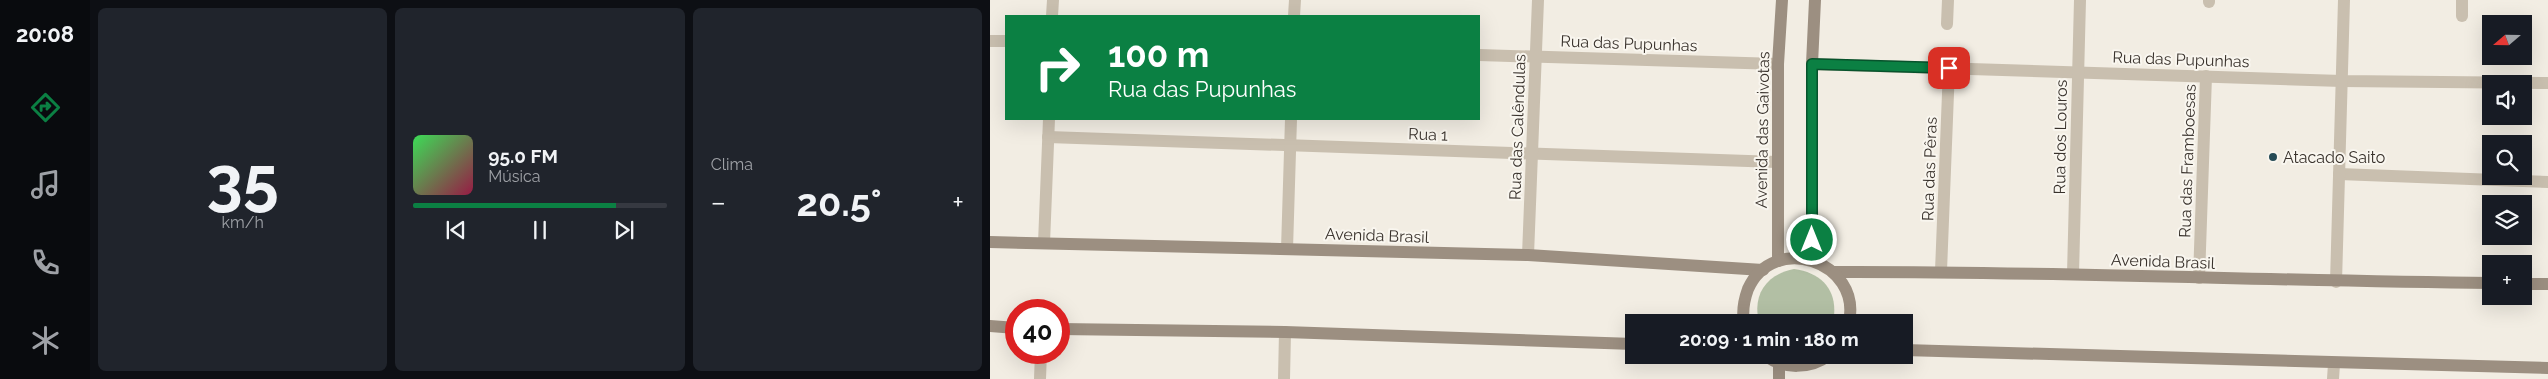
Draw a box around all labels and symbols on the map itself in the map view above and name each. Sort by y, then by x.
north arrow [2482,15,2532,65]
street label: Rua das Pupunhas [1560,32,1698,55]
pin [1928,47,1970,89]
street label: Rua das Pupunhas [2112,48,2250,71]
street label: Avenida das Gaivotas [1752,51,1773,209]
street label: Rua das Calêndulas [1505,53,1530,200]
street label: Rua dos Louros [2050,79,2071,195]
street label: Rua das Framboesas [2175,84,2200,238]
street label: Rua das Pêras [1918,116,1941,221]
street label: Rua 1 [1408,124,1448,145]
place label: Atacado Saito [2283,148,2385,167]
marker: Atacado Saito [2267,151,2279,163]
position arrow [1785,213,1837,265]
street label: Avenida Brasil [1325,224,1430,247]
street label: Avenida Brasil [2111,250,2216,273]
speed limit sign: 40 [1005,299,1070,364]

